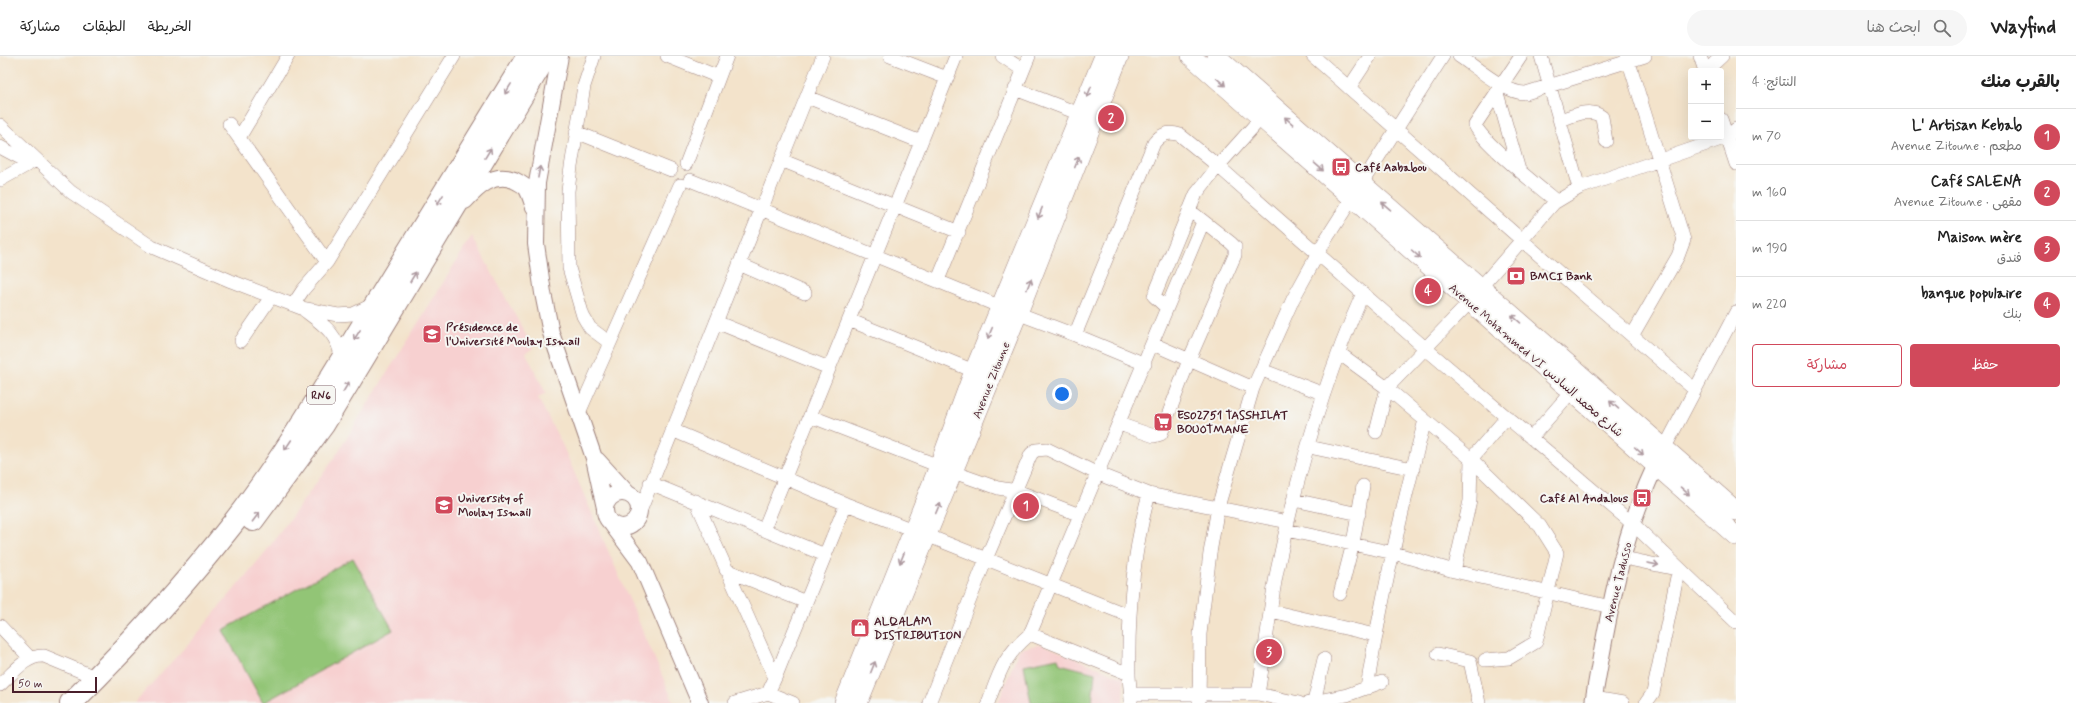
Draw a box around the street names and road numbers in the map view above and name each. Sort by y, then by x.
street label: Avenue Mohammed VI شارع محمد السادس [1445,280,1626,441]
street label: Avenue Zitoune [969,340,1015,421]
road number: RN6 [307,386,335,404]
street label: Avenue Tadusso [1601,541,1637,624]

